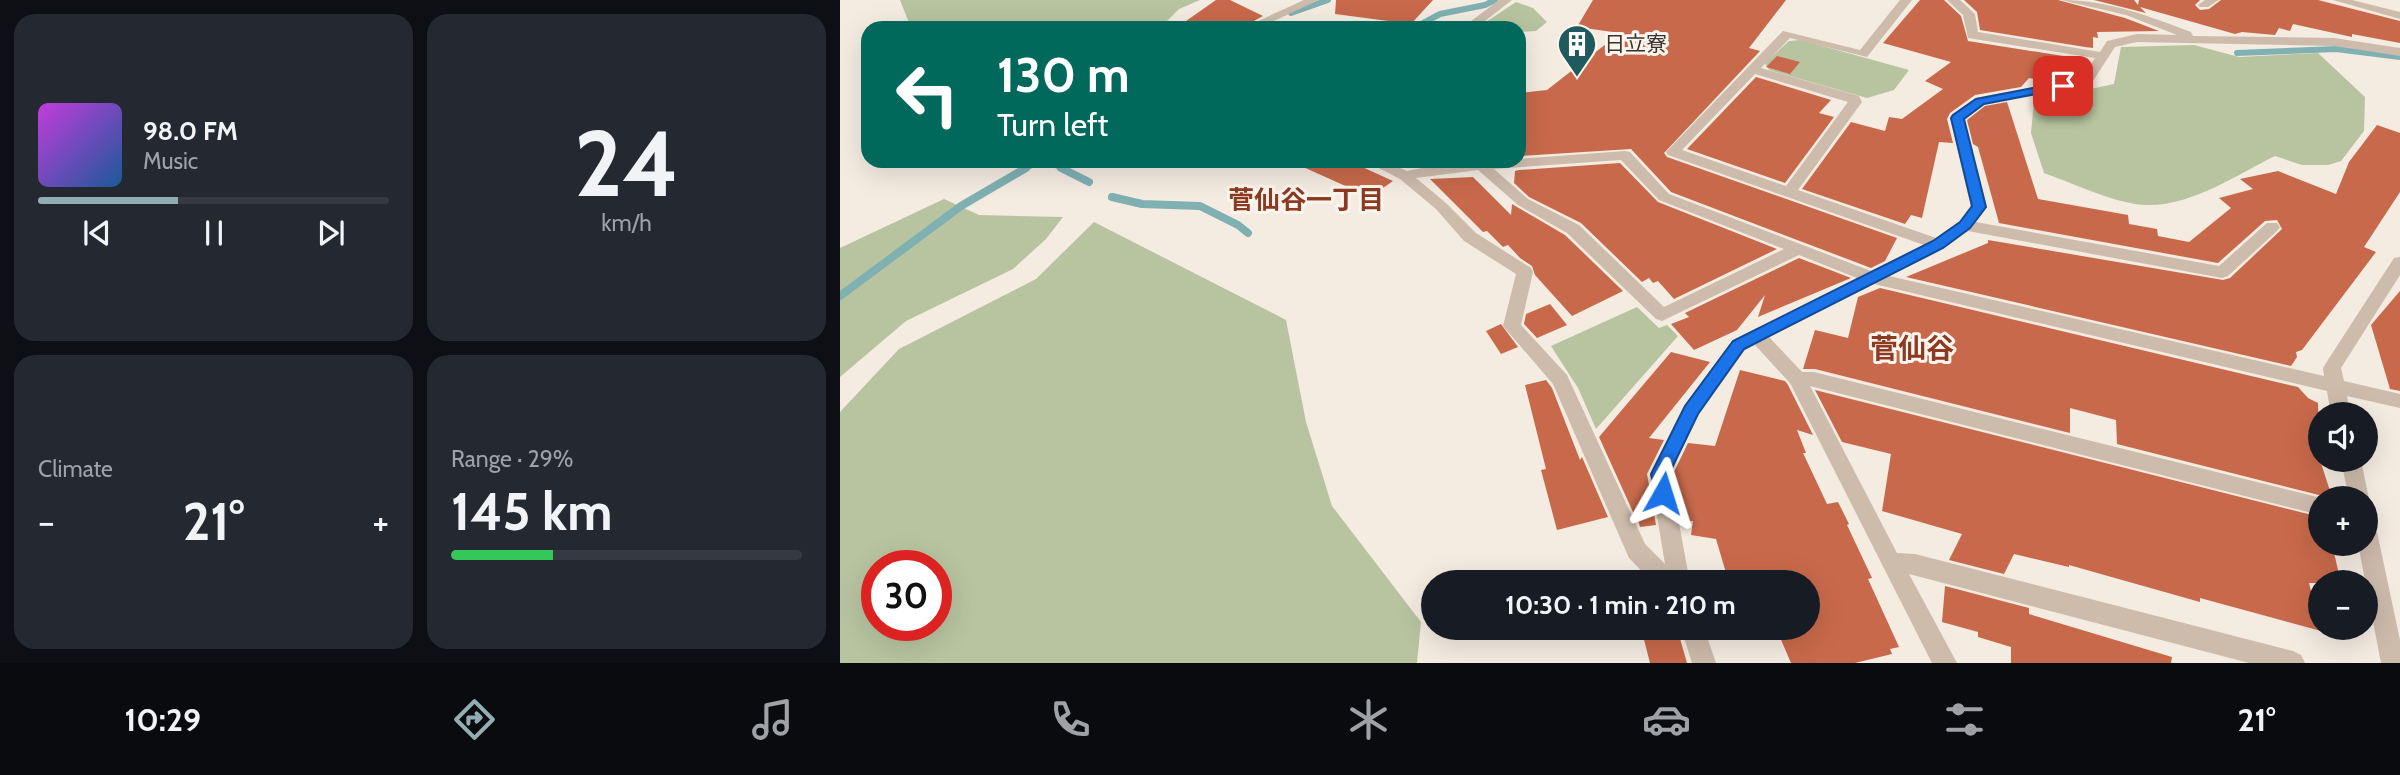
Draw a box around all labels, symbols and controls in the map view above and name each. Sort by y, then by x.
building icon: 日立寮 [1556,23,1598,78]
place label: 日立寮 [1604,31,1667,56]
text: 130 m [997,45,1130,104]
icon: left [882,49,973,140]
pin [2033,56,2093,116]
icon: arrive [2044,67,2082,105]
text: Turn left [997,105,1108,144]
text: 24 [574,108,679,219]
text: 98.0 FM [143,115,238,147]
text: Music [143,147,198,175]
district label: 菅仙谷一丁目 [1228,184,1384,216]
text: km/h [601,209,652,237]
icon: previous [78,214,116,252]
icon: pause [195,214,233,252]
icon: next [312,214,350,252]
district label: 菅仙谷 [1870,331,1954,365]
map controls [2308,402,2378,640]
button: sound [2308,402,2378,472]
text: Range · 29% [451,445,574,473]
text: Climate [38,455,113,483]
position arrow [1626,456,1700,530]
text: 145 km [451,480,613,543]
button: + [2308,486,2378,556]
text: 21° [183,490,244,553]
text: − [38,498,55,545]
text: + [372,498,389,545]
speed limit sign: 30 [861,550,952,641]
button: − [2308,570,2378,640]
text: 10:30 · 1 min · 210 m [1505,589,1736,621]
icon: directions [450,695,499,744]
icon: music [748,695,797,744]
icon: phone [1046,695,1095,744]
icon: climate [1344,695,1393,744]
icon: car [1642,695,1691,744]
icon: filters [1940,695,1989,744]
text: 10:29 [124,700,201,739]
text: 21° [2237,700,2275,739]

